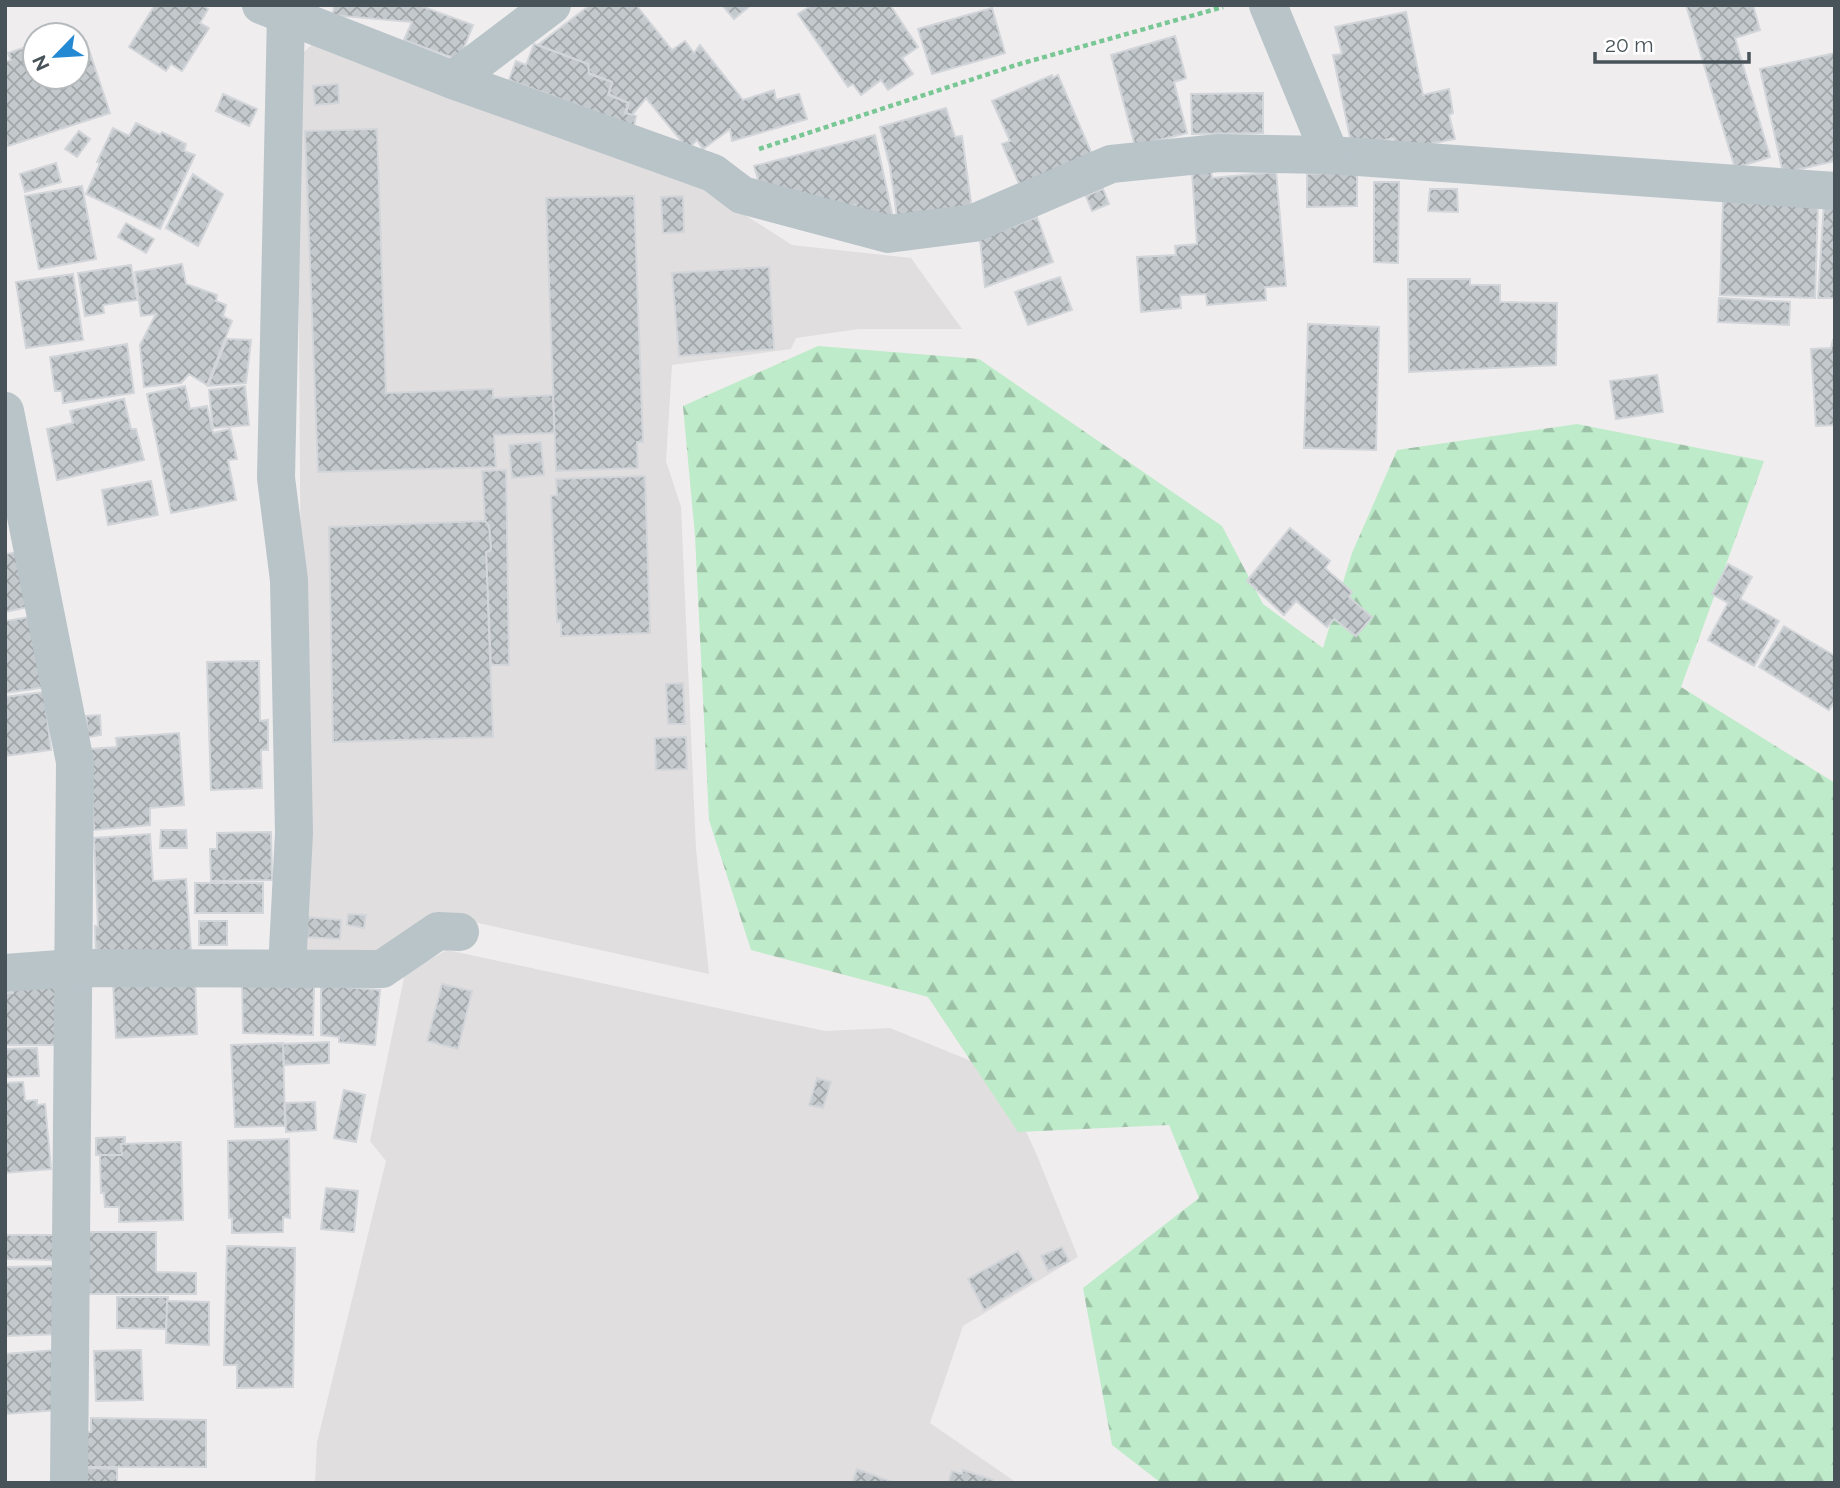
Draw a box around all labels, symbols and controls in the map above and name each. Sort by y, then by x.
north arrow [21,21,91,91]
scale bar [1595,21,1749,65]
text: 20 m [1605,32,1653,57]
text: N [28,52,54,74]

